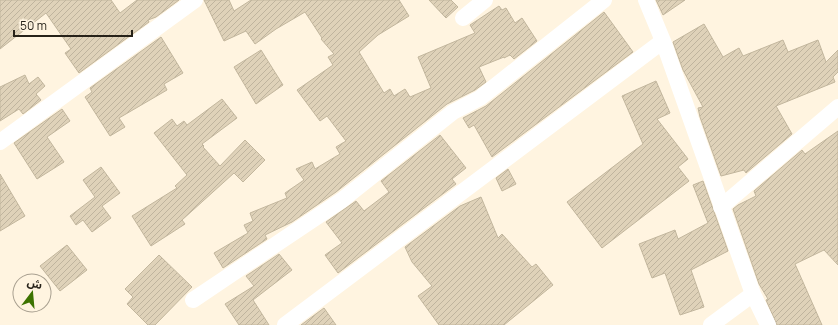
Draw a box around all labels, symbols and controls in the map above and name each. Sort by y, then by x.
scale bar [14,12,132,38]
text: 50 m [20,17,47,34]
north arrow [12,273,52,313]
text: ش [26,274,44,292]

